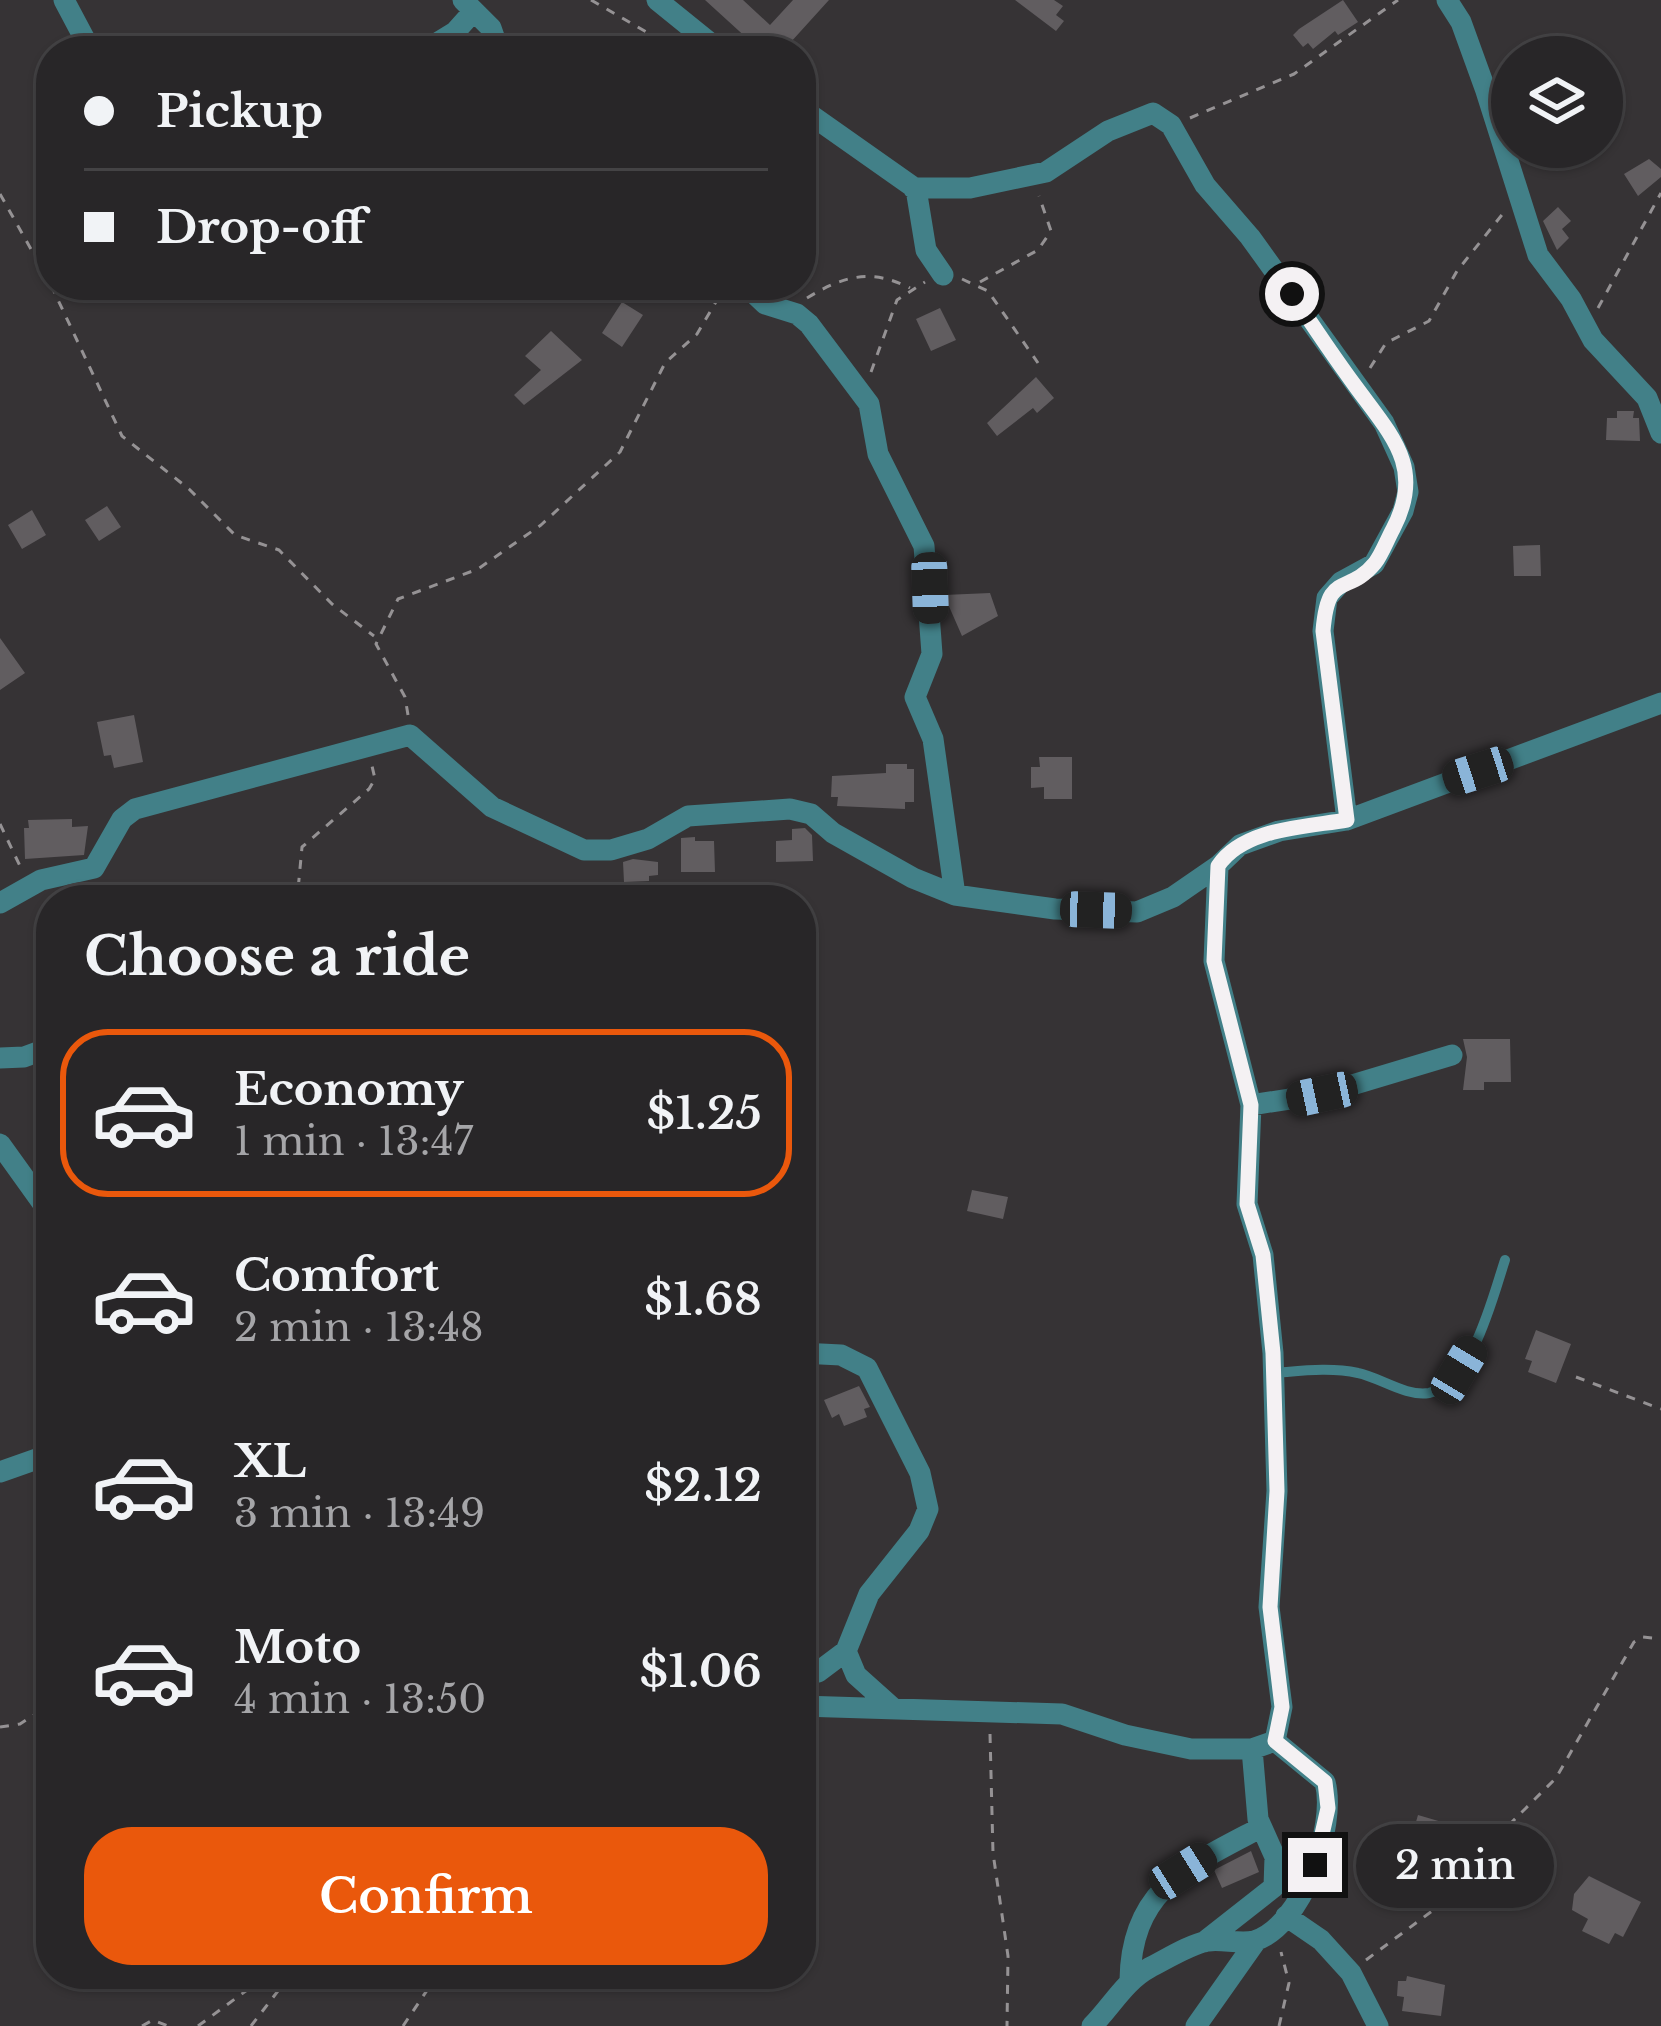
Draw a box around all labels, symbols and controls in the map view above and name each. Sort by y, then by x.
map controls [1491,36,1623,168]
button: layers [1491,36,1623,168]
text: Pickup [156,83,323,139]
text: Drop-off [156,199,366,255]
route start [1265,267,1319,321]
car [911,551,949,625]
car [1438,743,1518,799]
car [1059,891,1133,929]
text: Choose a ride [84,923,470,990]
icon: car [90,1059,198,1167]
text: Economy [234,1061,464,1117]
car [1283,1069,1361,1119]
text: $1.25 [647,1085,762,1141]
text: 1 min · 13:47 [234,1117,473,1166]
icon: car [90,1245,198,1353]
text: Comfort [234,1247,439,1303]
text: $1.68 [644,1271,762,1327]
text: 2 min · 13:48 [234,1303,484,1352]
car [1425,1330,1493,1410]
icon: car [90,1431,198,1539]
text: XL [234,1433,306,1489]
text: $2.12 [644,1457,762,1513]
text: 3 min · 13:49 [234,1489,485,1538]
icon: car [90,1617,198,1725]
text: Moto [234,1619,361,1675]
text: $1.06 [639,1643,762,1699]
text: 4 min · 13:50 [234,1675,486,1724]
callout: 2 min [1357,1823,1555,1907]
button: Confirm [84,1827,768,1965]
car [1143,1837,1223,1905]
route end [1288,1838,1342,1892]
text: 2 min [1395,1841,1515,1890]

